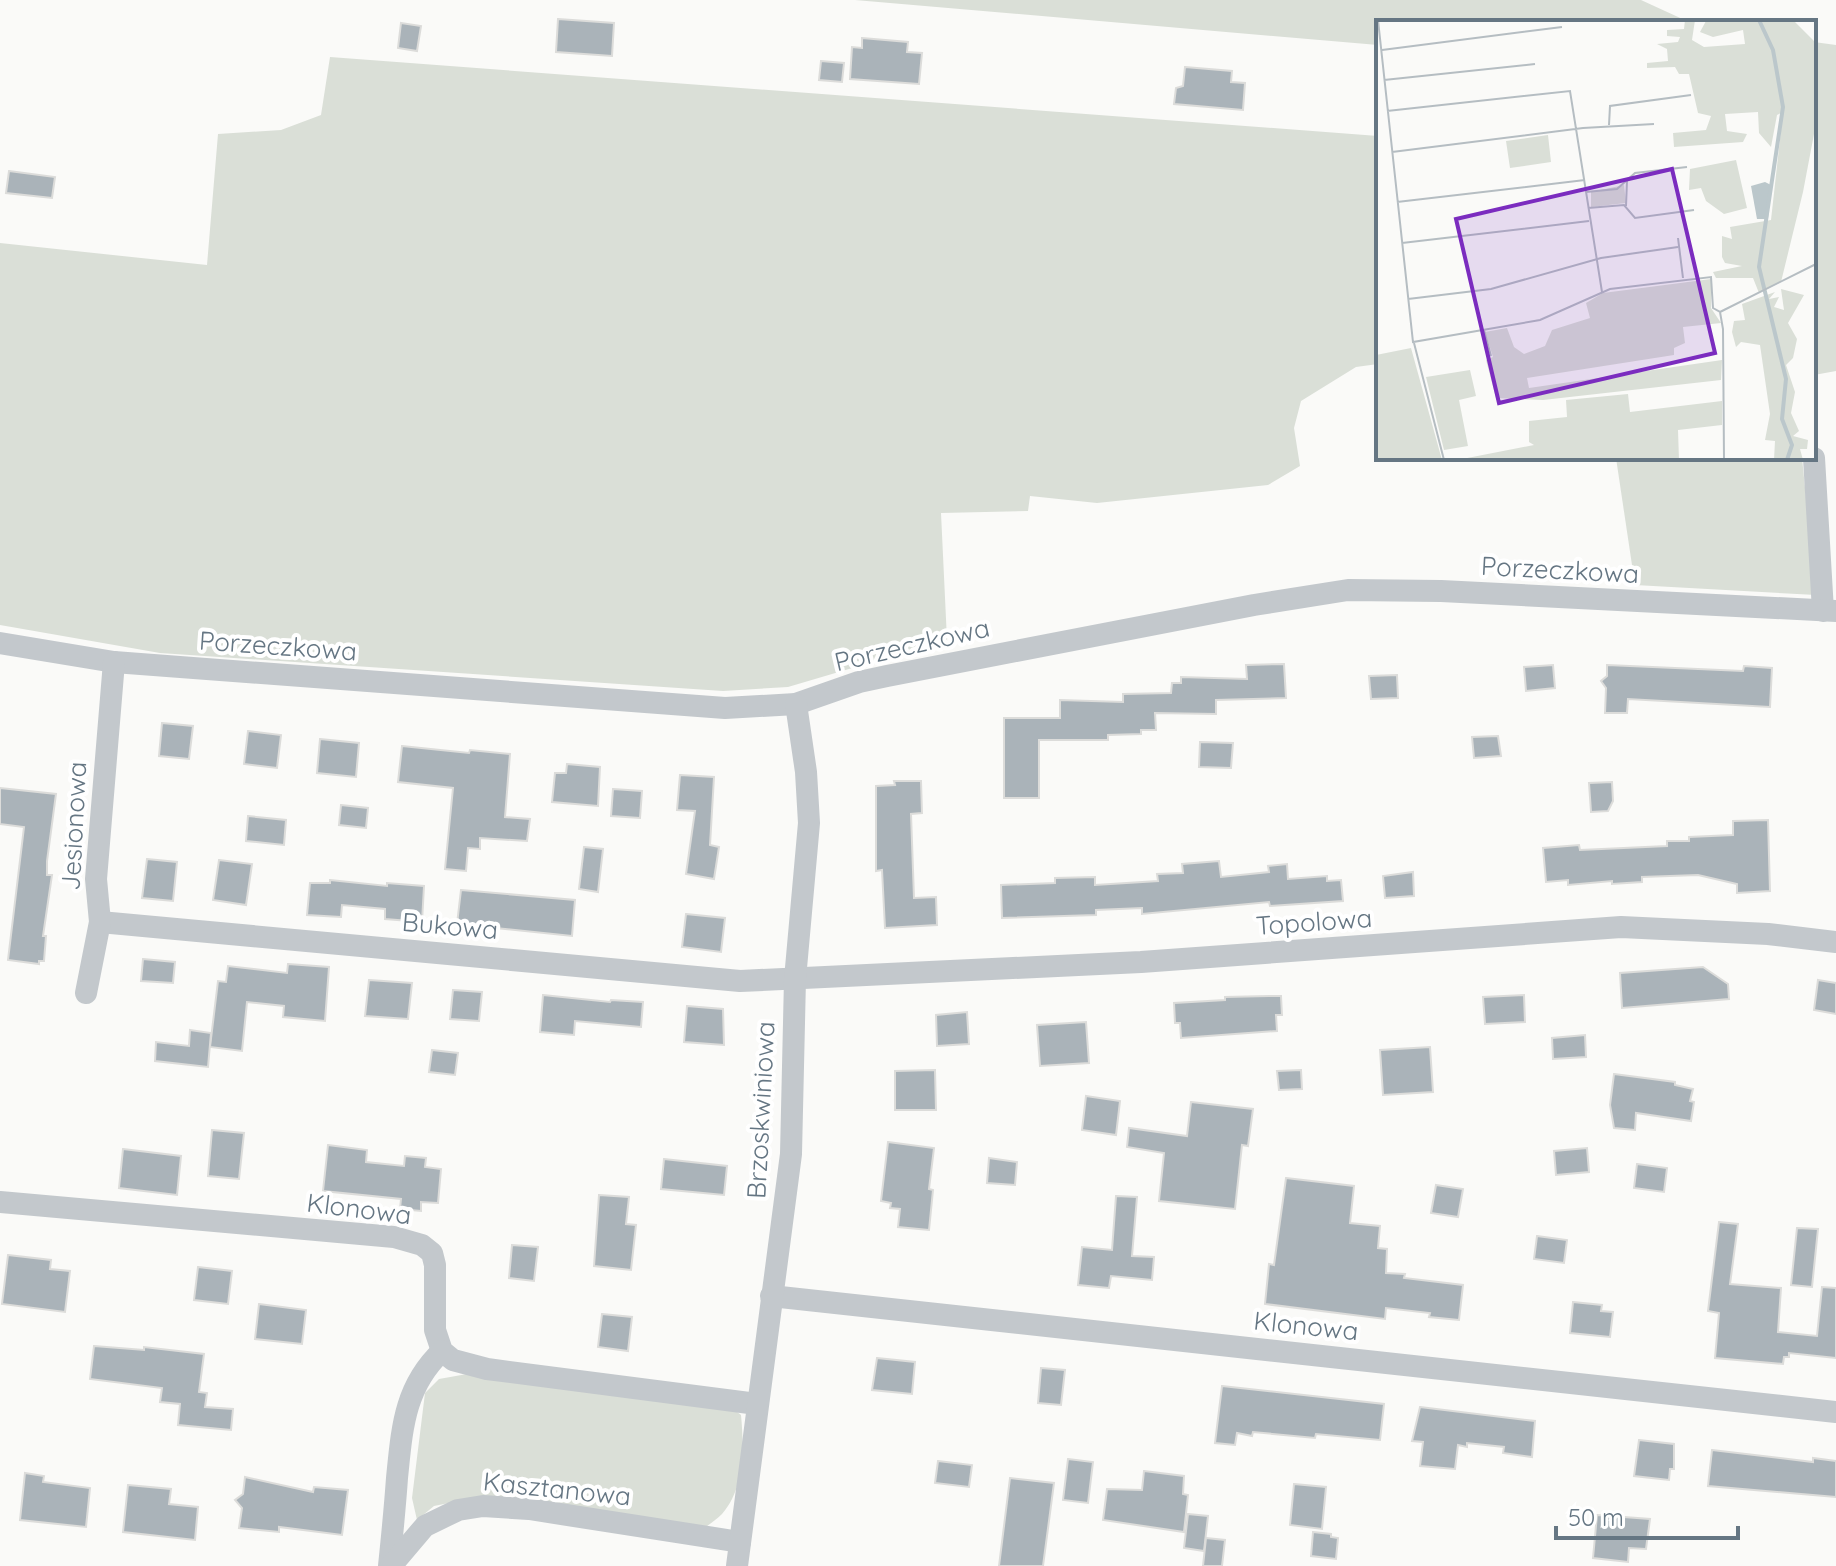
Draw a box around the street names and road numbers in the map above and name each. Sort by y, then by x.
street label: Porzeczkowa [1480,549,1640,590]
street label: Porzeczkowa [831,611,993,678]
street label: Porzeczkowa [198,624,358,667]
street label: Jesionowa [54,761,93,891]
street label: Topolowa [1255,901,1373,942]
street label: Bukowa [401,905,499,946]
street label: Brzoskwiniowa [739,1020,782,1200]
street label: Klonowa [305,1186,413,1231]
street label: Klonowa [1252,1304,1360,1347]
street label: Kasztanowa [481,1464,633,1513]

